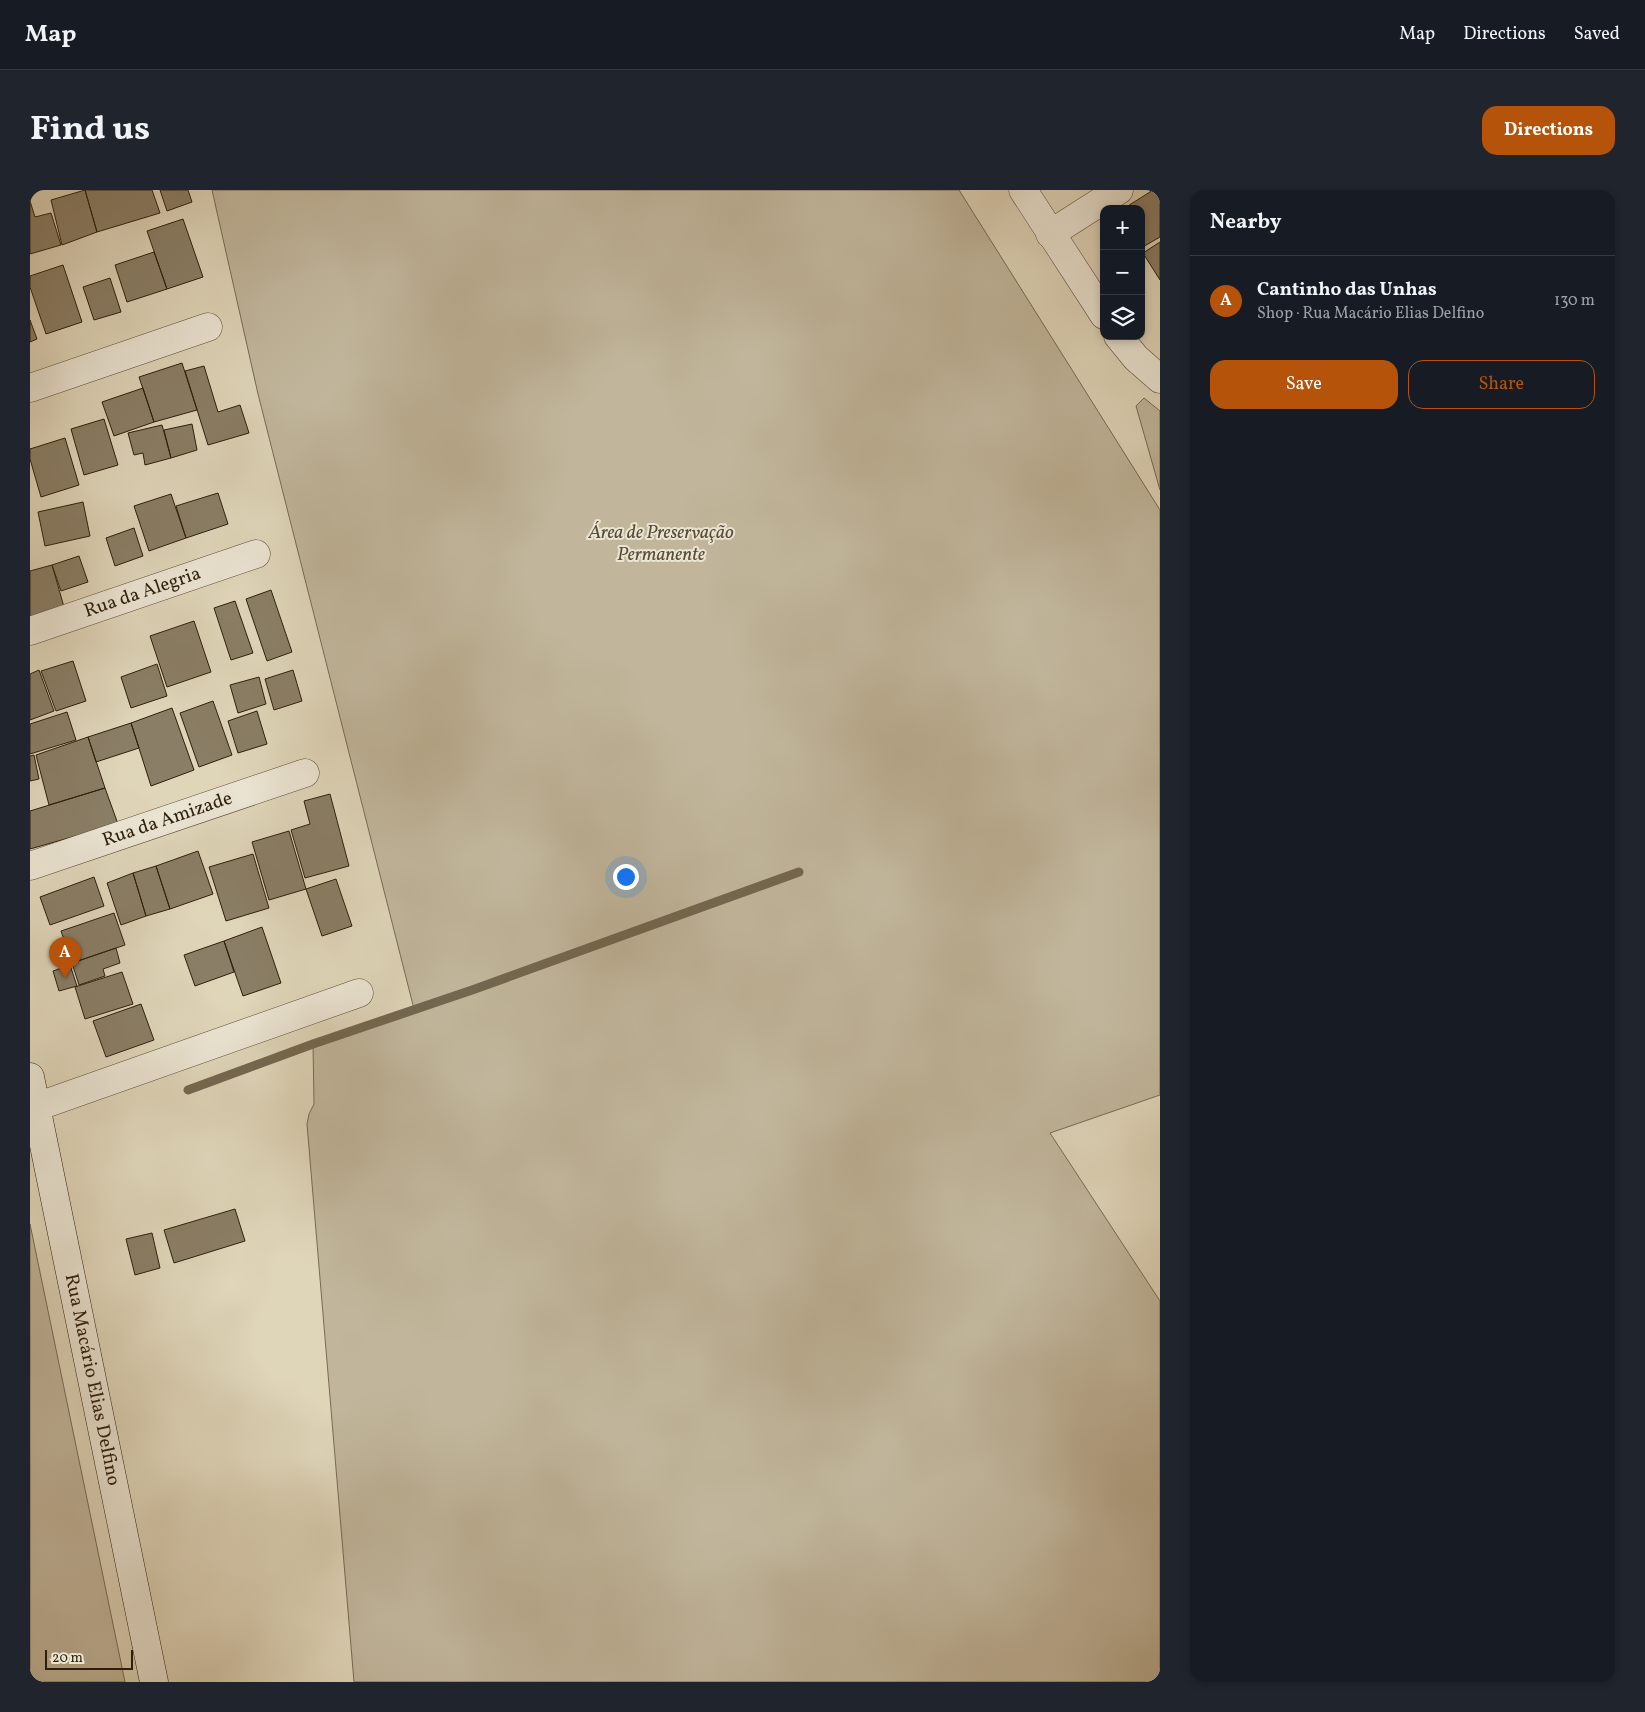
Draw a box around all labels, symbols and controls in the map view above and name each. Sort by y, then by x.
text: Map [25,18,76,52]
text: Map [1399,22,1435,47]
text: Directions [1463,22,1546,47]
text: Saved [1574,22,1620,47]
text: Find us [30,106,150,154]
button: Directions [1482,106,1615,155]
map controls [1100,205,1145,340]
button: + [1100,205,1145,250]
text: Nearby [1210,208,1281,237]
button: − [1100,250,1145,295]
text: Cantinho das Unhas [1257,277,1437,303]
text: A [1220,290,1232,312]
text: 130 m [1554,290,1595,312]
button: layers [1100,295,1145,340]
text: Shop · Rua Macário Elias Delfino [1257,303,1484,325]
button: Save [1210,360,1398,409]
button: Share [1408,360,1595,409]
park label: Área de Preservação Permanente [587,520,734,568]
street label: Rua da Alegria [81,561,205,625]
street label: Rua da Amizade [99,785,236,854]
your location [613,864,639,890]
pin: A [49,937,81,978]
street label: Rua Macário Elias Delfino [58,1271,126,1488]
scale bar [45,1647,132,1670]
text: 20 m [52,1649,83,1668]

